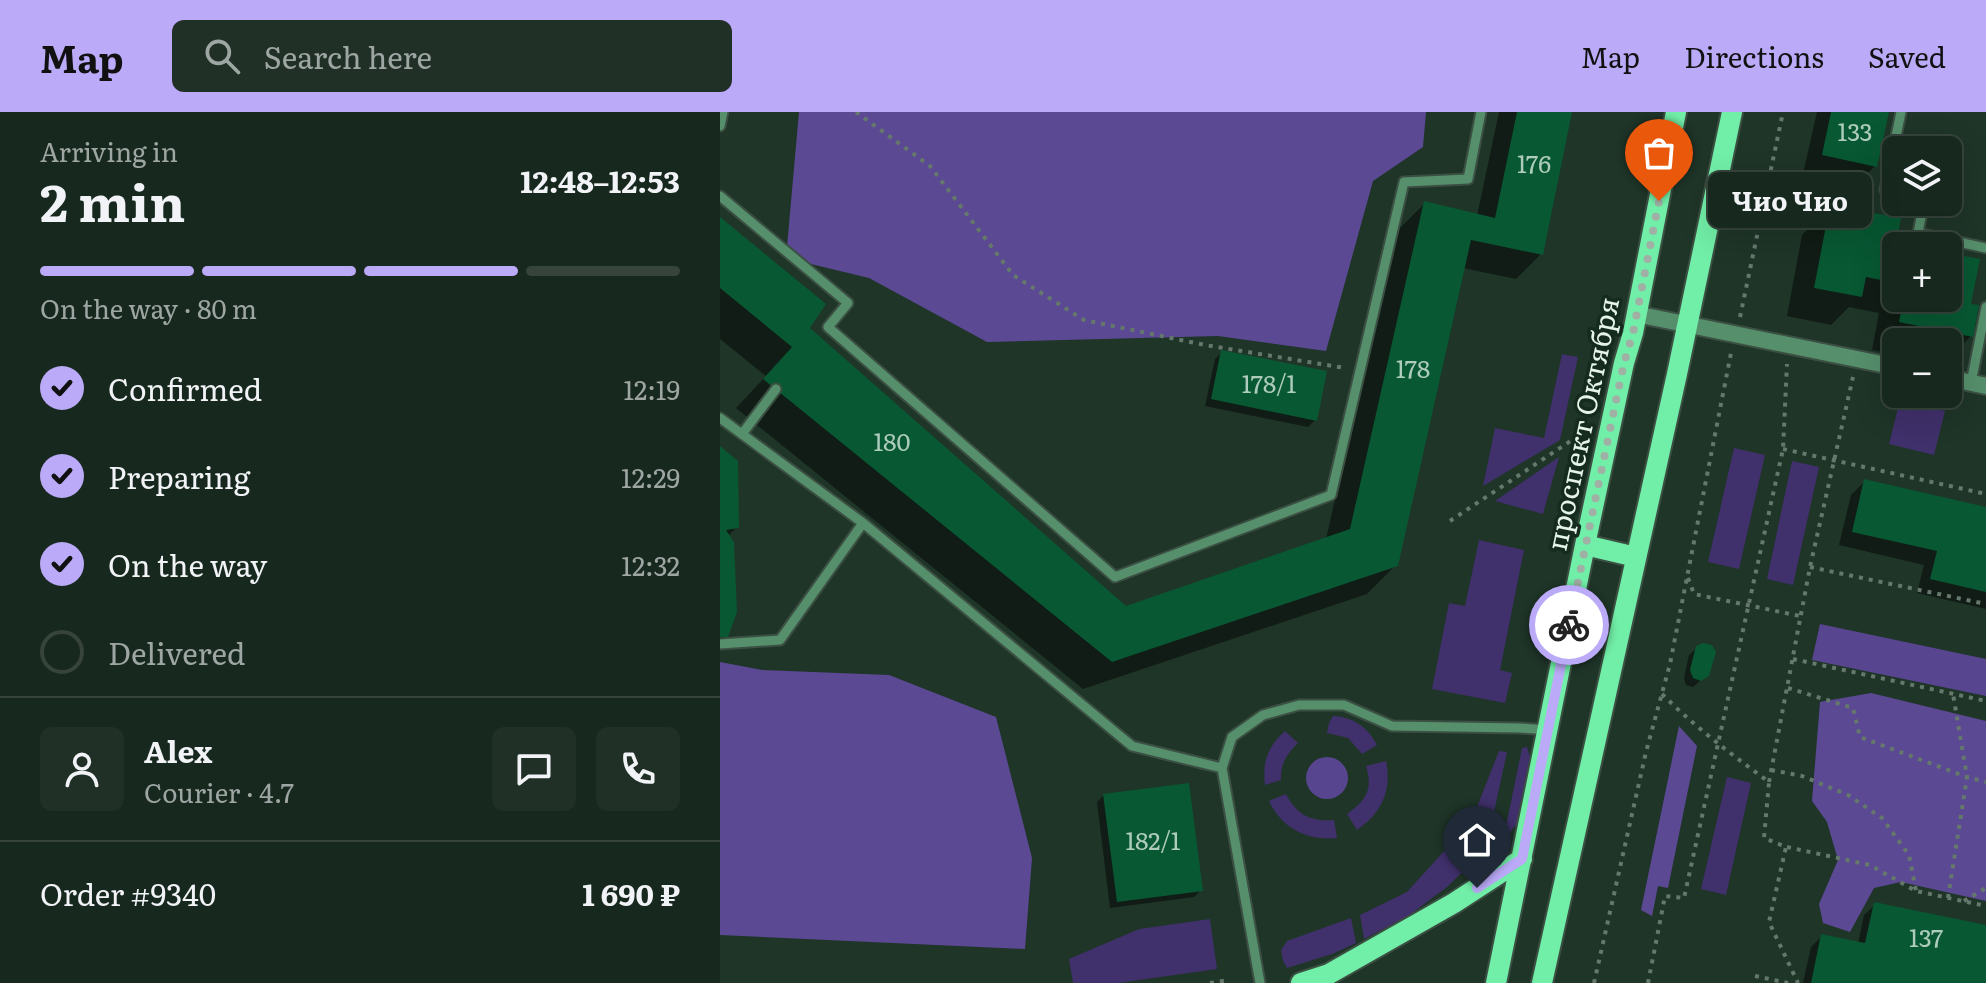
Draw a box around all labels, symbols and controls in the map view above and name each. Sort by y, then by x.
search box [172,20,732,92]
text: Map [40,28,124,85]
icon: search [200,34,244,78]
text: Search here [264,34,432,78]
text: Map [1581,35,1640,77]
text: Directions [1684,35,1824,77]
text: Saved [1868,35,1946,77]
house number: 133 [1837,113,1873,148]
pin [1625,119,1693,201]
text: Arriving in [40,131,178,170]
icon: bag [1637,131,1681,175]
map controls [1882,136,1962,408]
button: layers [1882,136,1962,216]
house number: 176 [1517,145,1551,180]
text: 12:48–12:53 [520,158,680,202]
text: 2 min [40,161,185,238]
callout: Чио Чио [1707,173,1871,229]
text: Чио Чио [1732,180,1848,219]
button: + [1882,232,1962,312]
text: On the way · 80 m [40,288,257,327]
street label: проспект Октября [1534,293,1628,554]
button: − [1882,328,1962,408]
house number: 178 [1396,350,1430,385]
house number: 178/1 [1242,365,1296,400]
icon: check [40,366,84,410]
text: Confirmed [108,366,262,410]
text: 12:19 [623,369,680,408]
house number: 180 [874,423,911,458]
icon: check [40,454,84,498]
text: Preparing [108,454,250,498]
text: 12:29 [621,457,680,496]
icon: check [40,542,84,586]
text: On the way [108,542,267,586]
text: 12:32 [621,545,680,584]
courier [1529,585,1609,665]
icon: bike [1547,603,1591,647]
text: Delivered [108,630,245,674]
button: person [40,727,124,811]
button: chat [492,727,576,811]
button: phone [596,727,680,811]
text: Alex [144,728,212,772]
text: Courier · 4.7 [144,772,294,811]
pin [1443,806,1511,888]
icon: home [1455,818,1499,862]
house number: 182/1 [1126,822,1181,857]
text: Order #9340 [40,871,216,915]
text: 1 690 ₽ [582,871,680,915]
house number: 137 [1909,919,1943,954]

